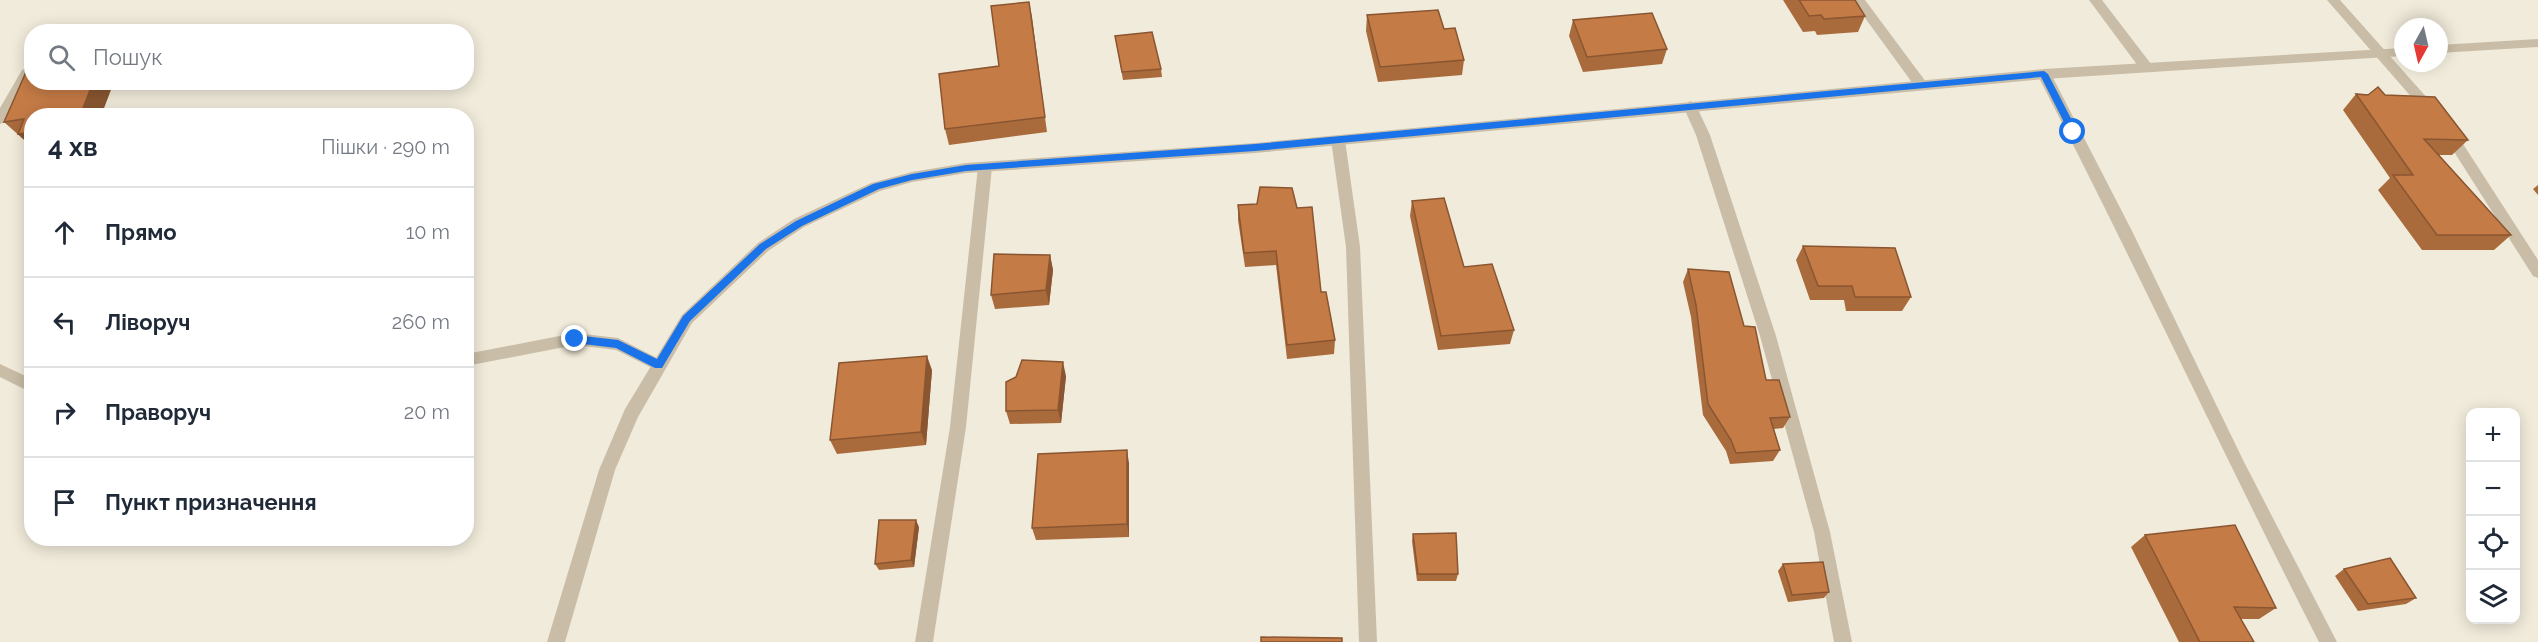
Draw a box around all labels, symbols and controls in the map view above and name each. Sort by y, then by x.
north arrow [2394,18,2448,72]
search box [24,24,474,90]
icon: search [45,41,78,74]
text: Пошук [93,44,163,70]
route start [2059,118,2085,144]
text: 4 хв [48,132,98,162]
text: Пішки · 290 m [321,135,450,159]
icon: ahead [48,216,81,249]
text: Прямо [105,219,177,245]
text: 10 m [406,220,450,244]
icon: left [48,306,81,339]
text: Ліворуч [105,309,190,335]
text: 260 m [392,310,450,334]
route end [561,325,587,351]
icon: right [48,396,81,429]
text: Праворуч [105,399,211,425]
text: 20 m [404,400,450,424]
map controls [2466,408,2520,624]
button: + [2466,408,2520,462]
button: − [2466,462,2520,516]
icon: arrive [48,486,81,519]
text: Пункт призначення [105,489,317,515]
button: locate [2466,516,2520,570]
button: layers [2466,570,2520,624]

